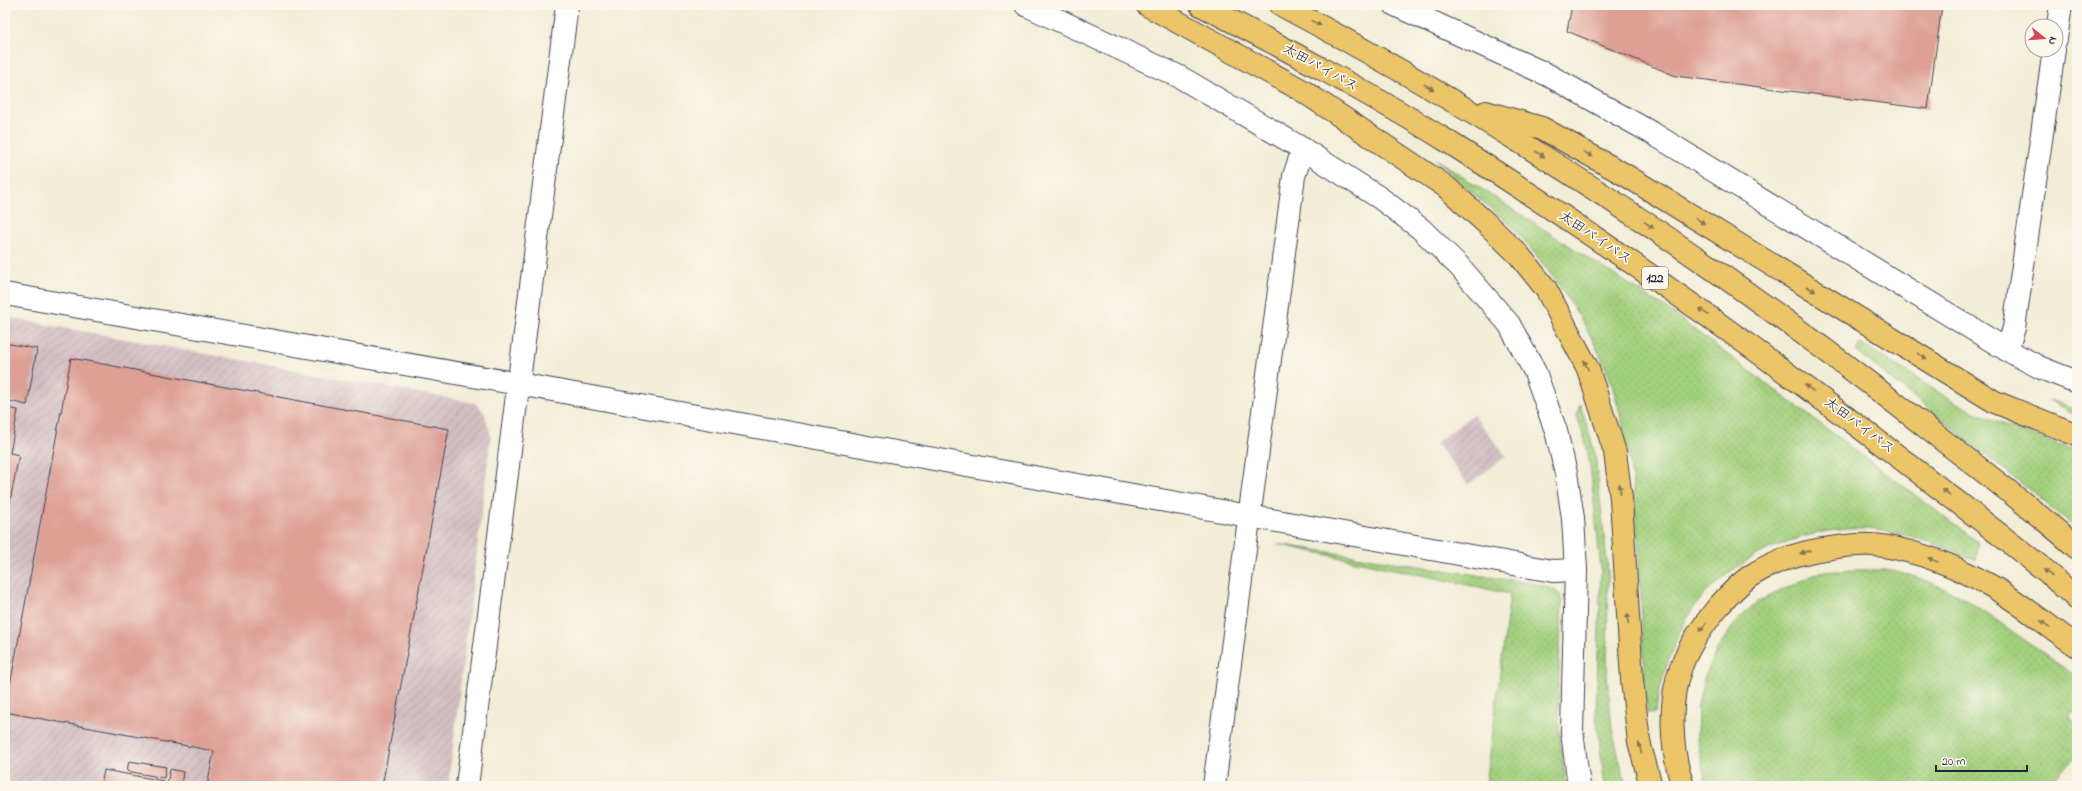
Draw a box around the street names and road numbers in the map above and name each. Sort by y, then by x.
street label: 太田バイパス [1278,39,1362,97]
street label: 太田バイパス [1554,206,1636,270]
road number: 122 [1642,267,1668,289]
street label: 太田バイパス [1819,392,1899,460]

